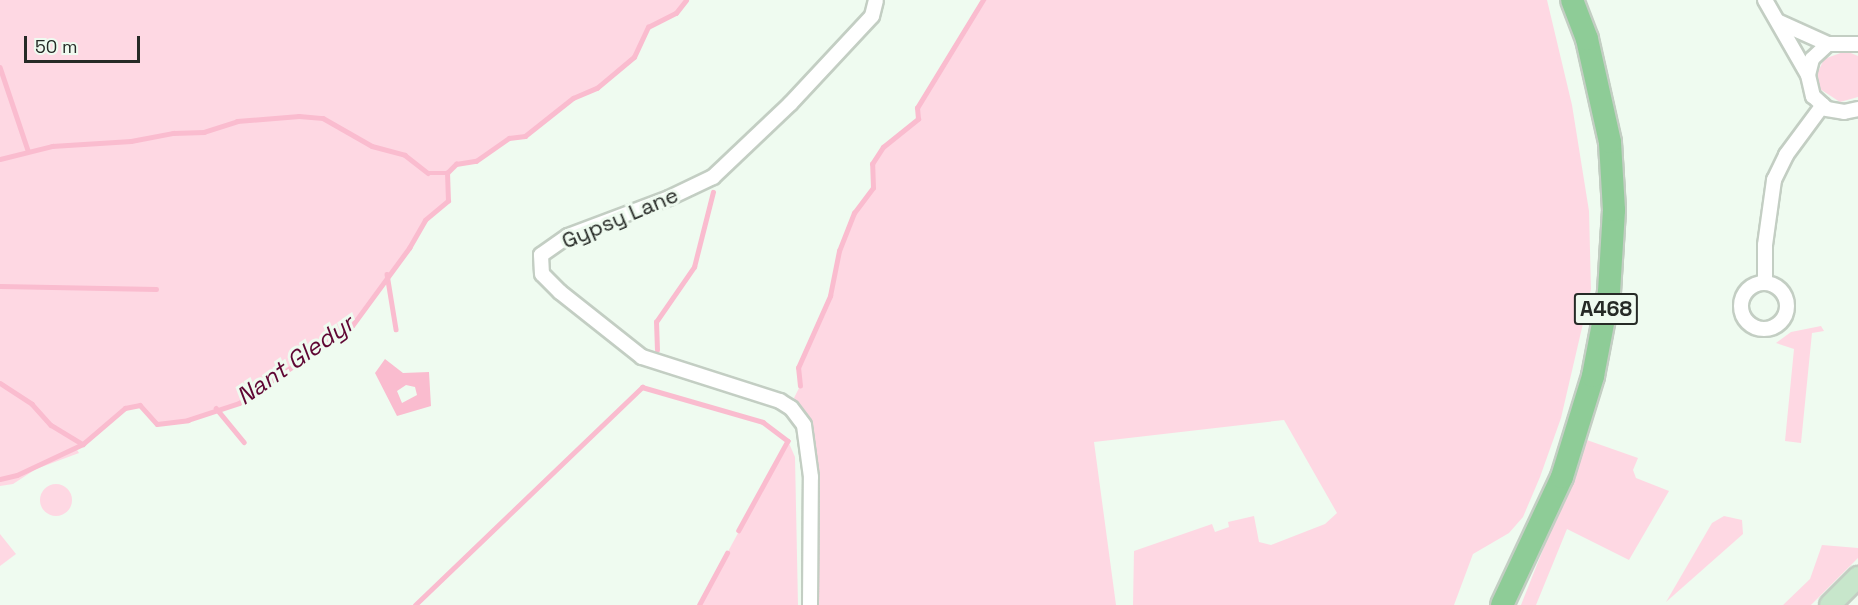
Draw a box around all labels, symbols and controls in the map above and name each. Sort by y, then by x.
scale bar [27,24,142,62]
text: 50 m [35,35,77,58]
street label: Gypsy Lane [558,182,682,254]
road number: A468 [1573,291,1639,327]
water label: Nant Gledyr [231,309,359,411]

